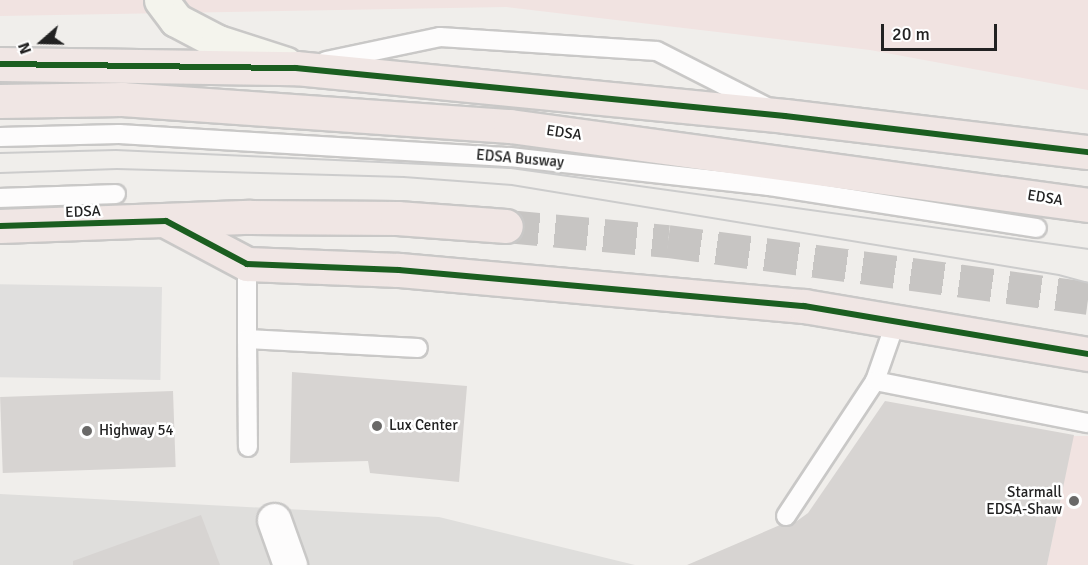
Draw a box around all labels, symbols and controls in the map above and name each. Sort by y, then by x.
north arrow [12,12,72,72]
scale bar [884,12,1000,50]
text: 20 m [892,23,930,45]
text: N [14,40,36,57]
street label: EDSA [545,122,583,144]
street label: EDSA Busway [475,146,565,172]
street label: EDSA [1026,186,1064,210]
street label: EDSA [65,202,101,222]
place label: Lux Center [389,417,458,435]
marker: Lux Center [370,419,384,433]
place label: Highway 54 [99,422,174,440]
marker: Highway 54 [80,424,94,438]
place label: Starmall EDSA-Shaw [986,483,1062,518]
marker: Starmall EDSA-Shaw [1067,494,1081,508]

